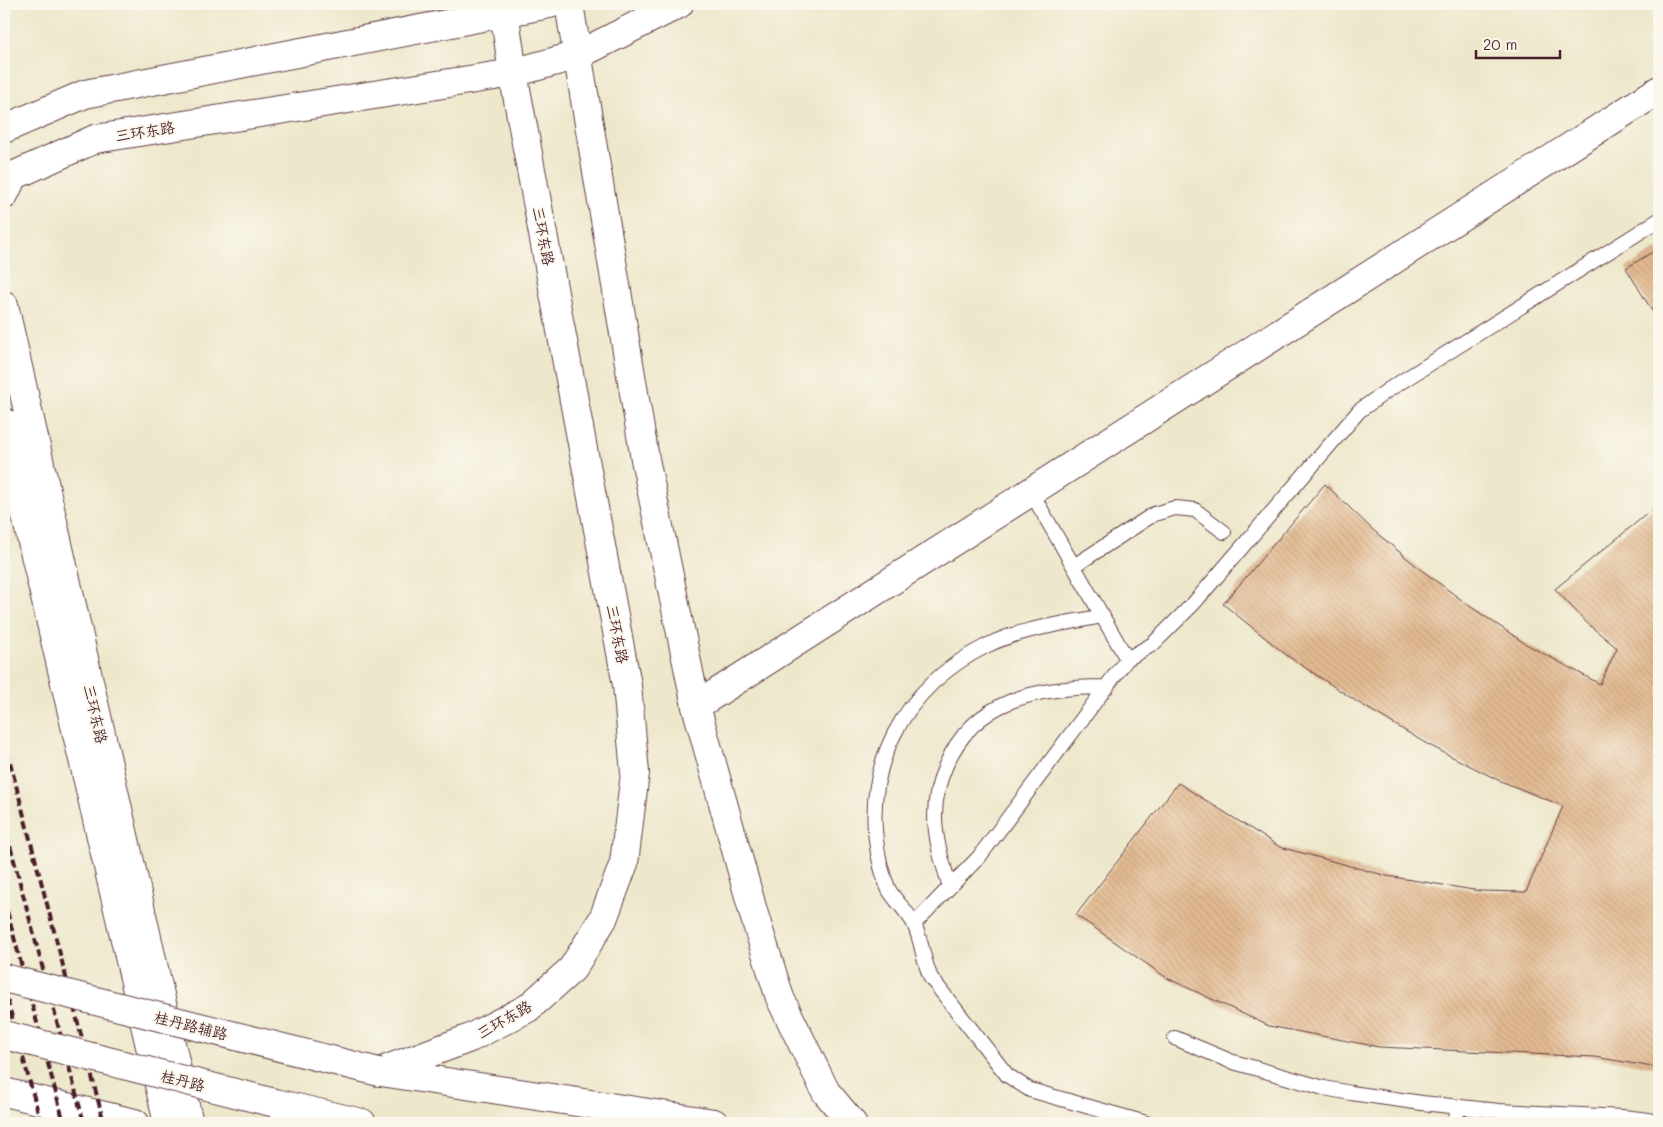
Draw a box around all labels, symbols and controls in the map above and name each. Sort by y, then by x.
scale bar [1476,28,1559,60]
text: 20 m [1483,34,1517,54]
street label: 三环东路 [114,116,176,146]
street label: 三环东路 [528,205,560,267]
street label: 三环东路 [602,603,634,665]
street label: 三环东路 [80,683,112,745]
street label: 三环东路 [473,995,535,1043]
street label: 桂丹路辅路 [152,1006,230,1044]
street label: 桂丹路 [159,1065,207,1095]

